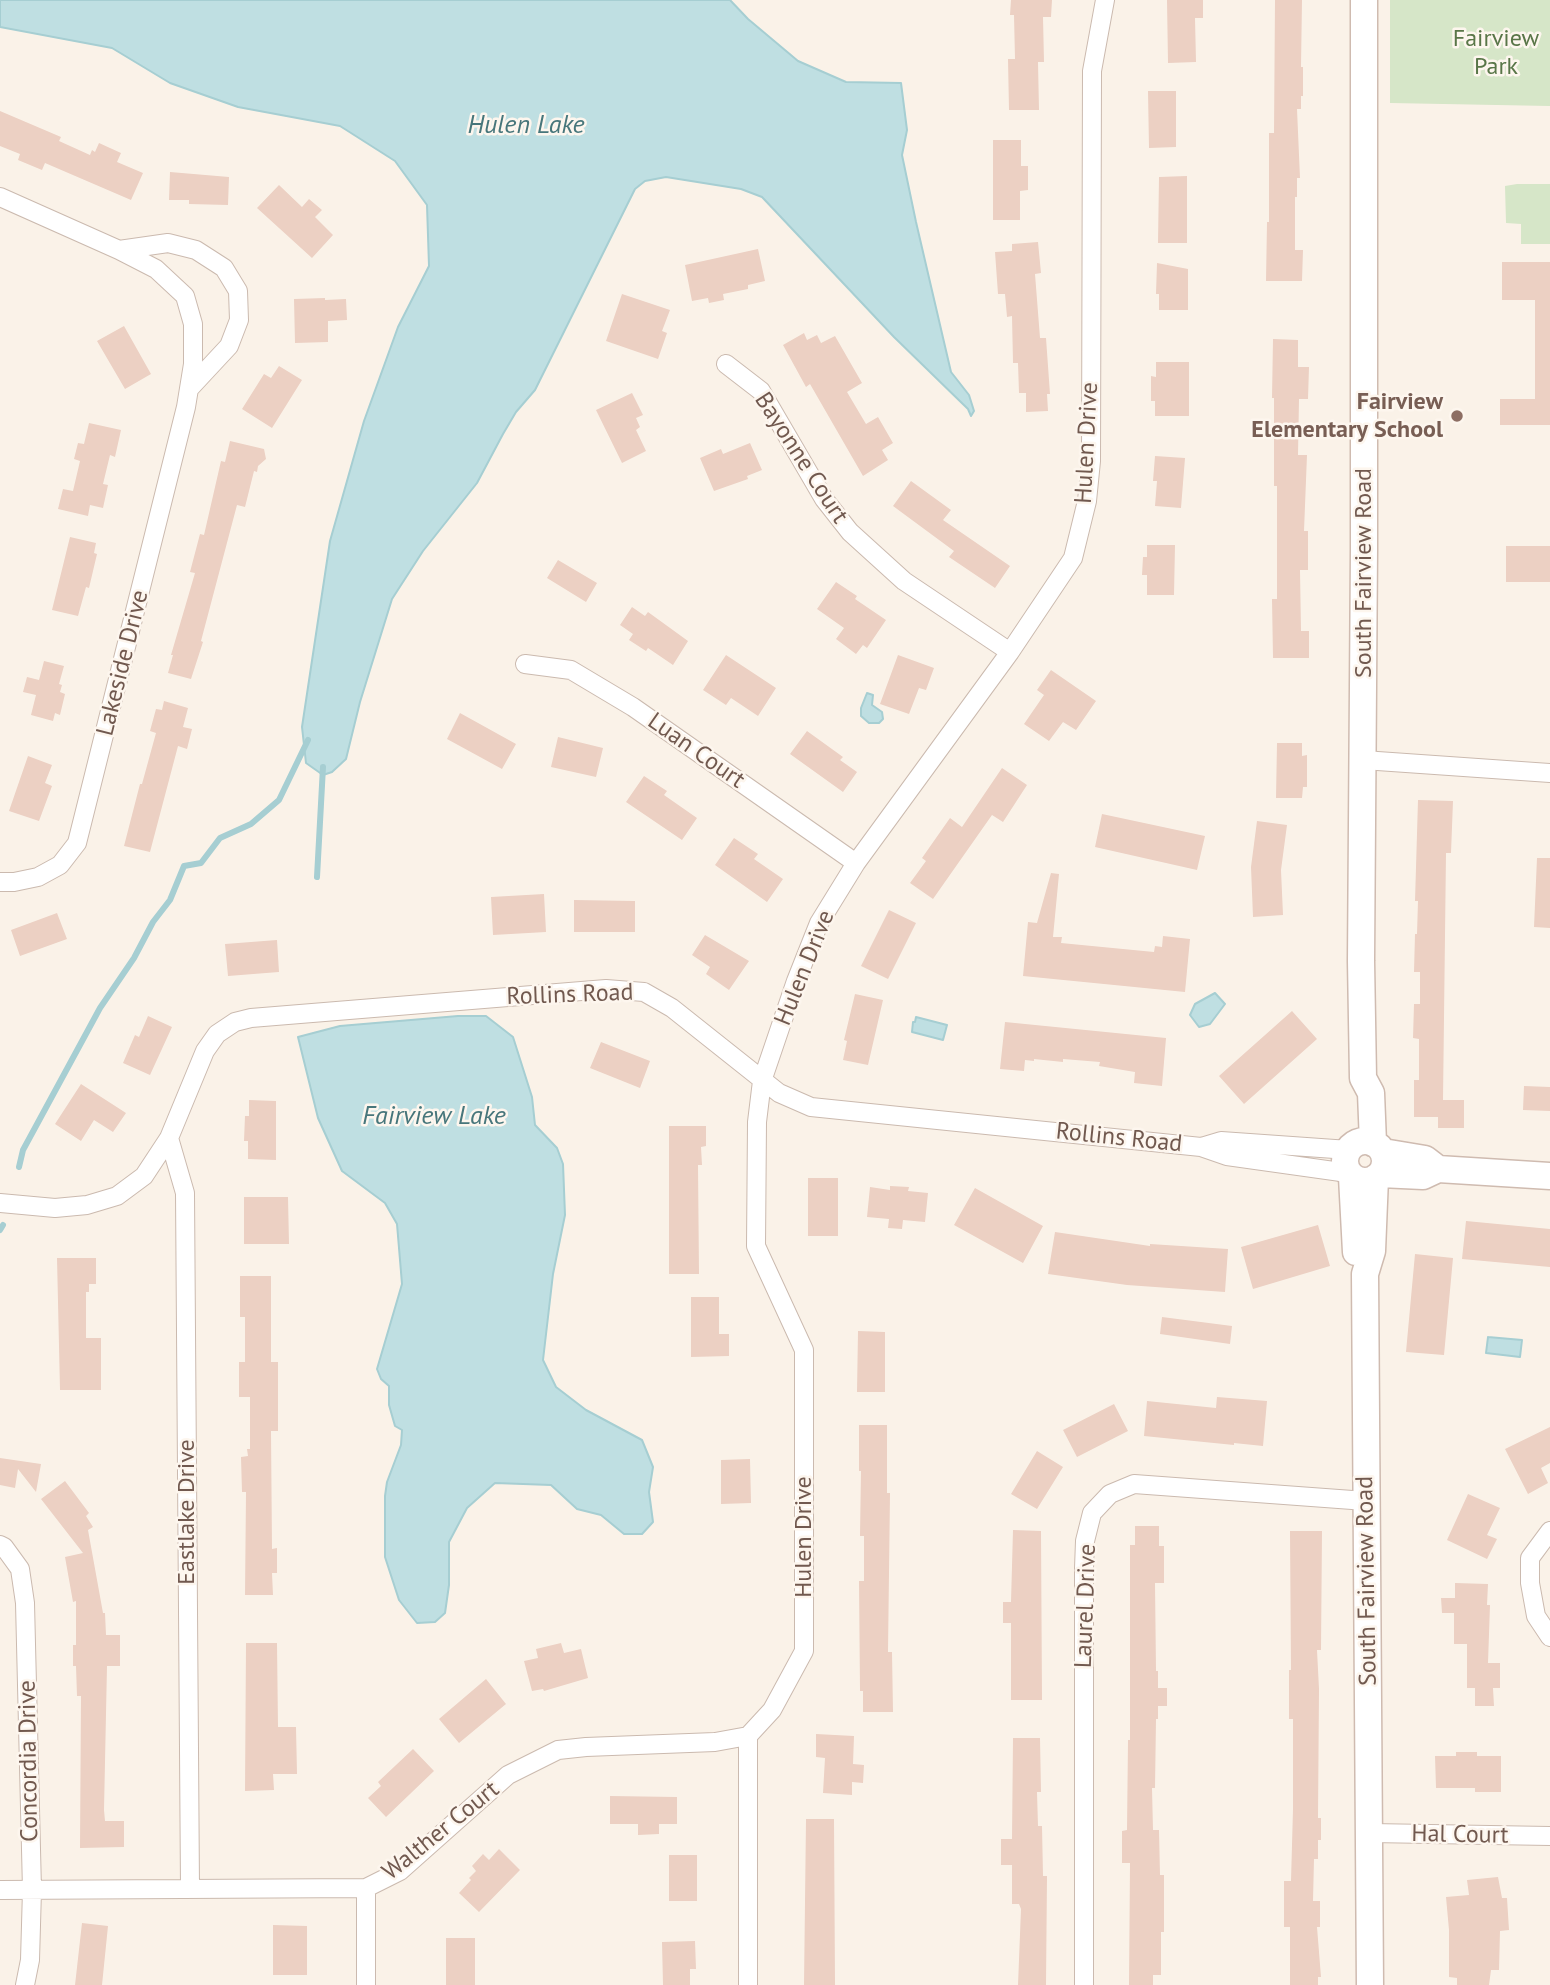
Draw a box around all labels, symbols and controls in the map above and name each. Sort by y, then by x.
park label: Fairview Park [1453,25,1539,81]
water label: Hulen Lake [467,110,585,142]
street label: Hulen Drive [1069,382,1105,504]
street label: Bayonne Court [748,387,854,529]
place label: Fairview Elementary School [1251,388,1443,444]
marker: Fairview Elementary School [1449,408,1465,424]
street label: South Fairview Road [1350,468,1378,678]
street label: Lakeside Drive [91,587,155,739]
street label: Luan Court [642,707,750,795]
street label: Hulen Drive [769,906,841,1030]
street label: Rollins Road [506,978,634,1012]
water label: Fairview Lake [362,1101,506,1133]
street label: Rollins Road [1054,1117,1184,1159]
street label: Eastlake Drive [173,1439,201,1585]
street label: Hulen Drive [790,1476,818,1598]
street label: South Fairview Road [1351,1476,1383,1686]
street label: Laurel Drive [1069,1543,1103,1669]
street label: Concordia Drive [13,1680,45,1842]
street label: Walther Court [377,1775,505,1887]
street label: Hal Court [1411,1820,1509,1850]

